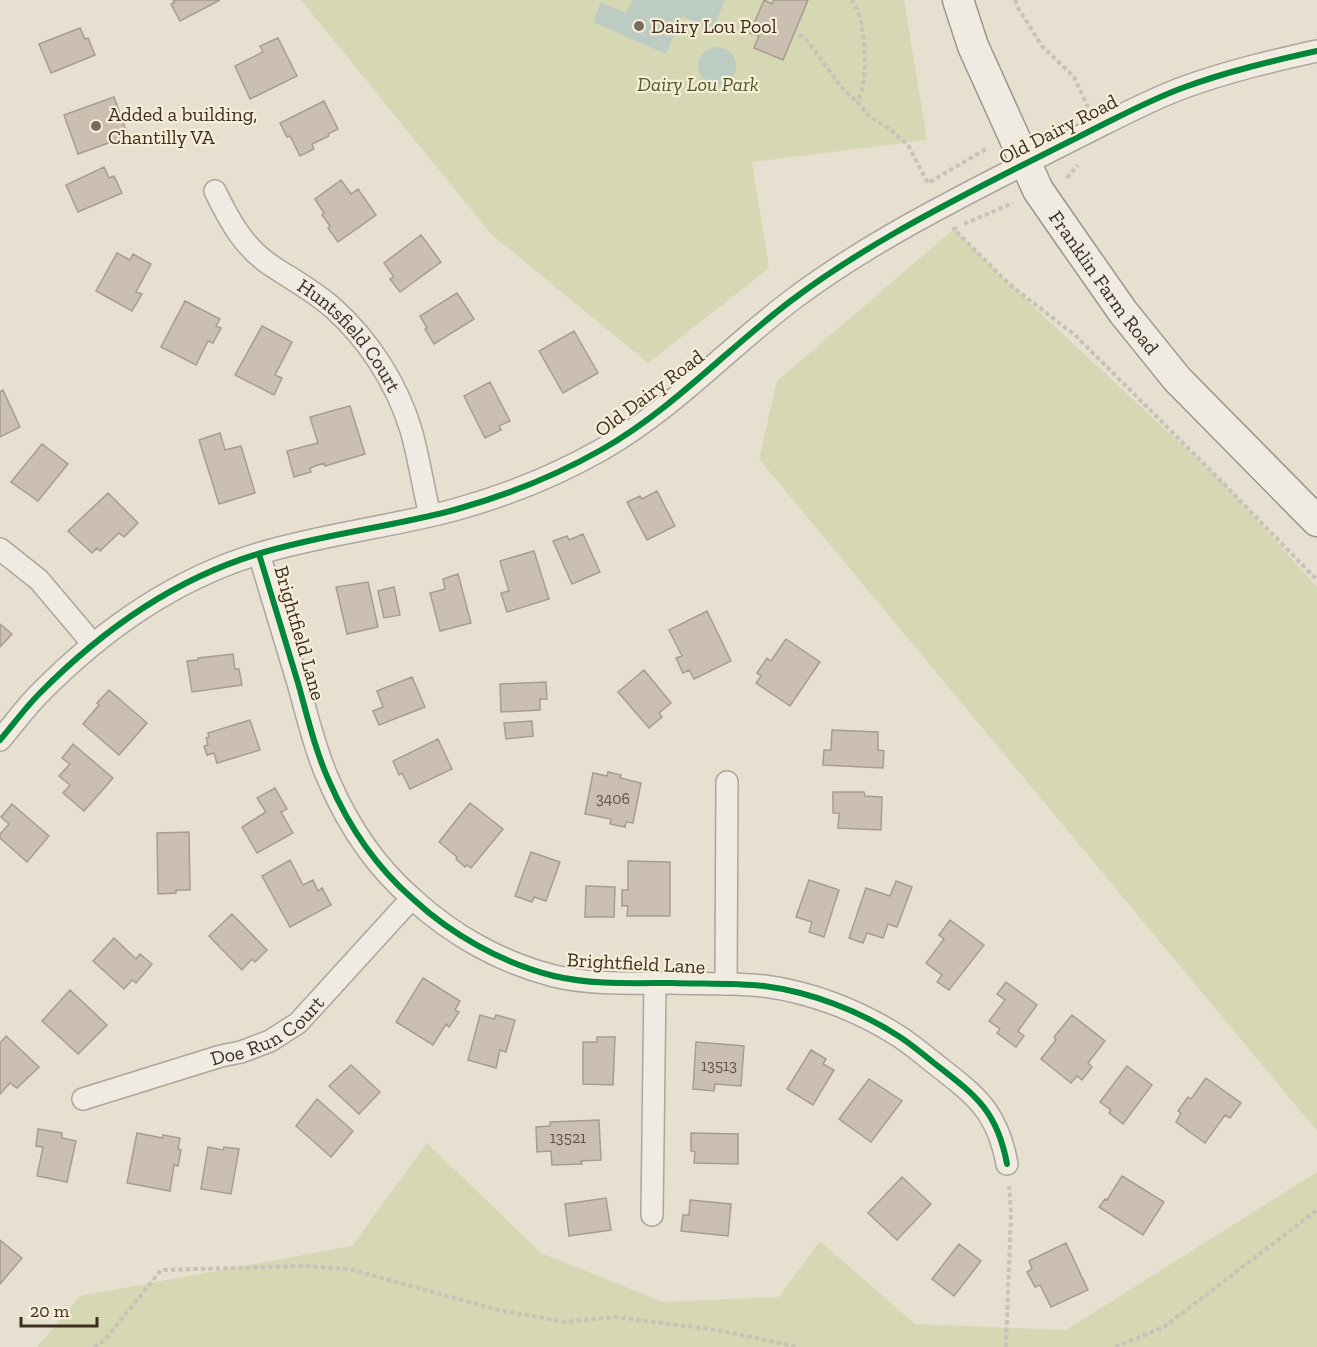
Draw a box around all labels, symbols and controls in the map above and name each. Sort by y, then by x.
place label: Dairy Lou Pool [651,14,777,38]
marker: Dairy Lou Pool [632,19,646,33]
park label: Dairy Lou Park [637,72,759,96]
street label: Old Dairy Road [995,89,1121,169]
place label: Added a building, Chantilly VA [108,102,257,149]
marker: Added a building, Chantilly VA [89,119,103,133]
street label: Franklin Farm Road [1044,206,1164,359]
street label: Huntsfield Court [293,273,406,397]
street label: Old Dairy Road [590,344,708,442]
street label: Brightfield Lane [269,563,331,703]
house number: 3406 [596,789,630,808]
street label: Brightfield Lane [566,947,706,979]
street label: Doe Run Court [207,990,329,1071]
house number: 13513 [701,1056,737,1075]
house number: 13521 [550,1128,586,1147]
scale bar [21,1290,98,1328]
text: 20 m [30,1300,70,1322]

